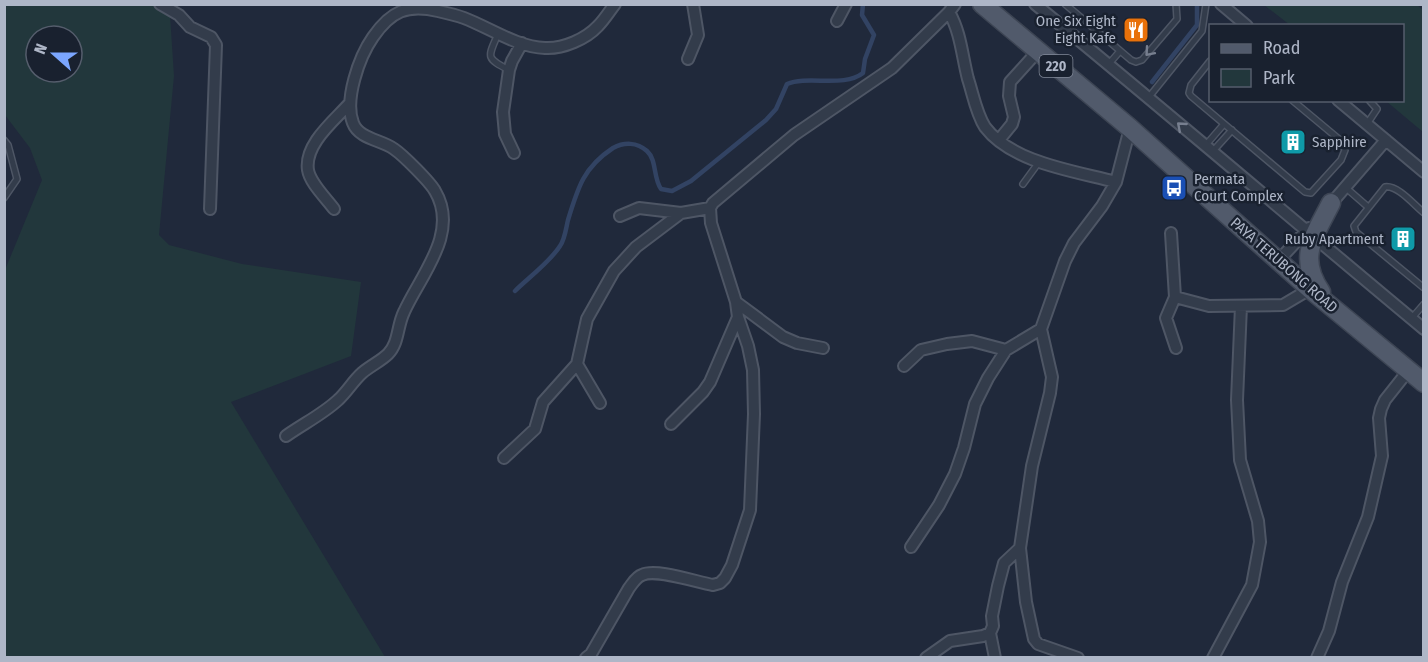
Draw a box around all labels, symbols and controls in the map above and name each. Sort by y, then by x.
place label: One Six Eight Eight Kafe [1036,12,1116,47]
restaurant icon: One Six Eight Eight Kafe [1121,15,1151,45]
north arrow [24,24,84,84]
legend [1209,24,1404,102]
text: Road [1263,37,1300,59]
text: N [30,41,51,57]
one-way arrow [1145,45,1156,56]
road number: 220 [1040,55,1072,77]
text: Park [1263,67,1296,89]
one-way arrow [1177,122,1188,133]
building icon: Sapphire [1278,127,1308,157]
place label: Sapphire [1312,133,1367,151]
place label: Permata Court Complex [1194,170,1284,205]
bus stop icon: Permata Court Complex [1159,173,1189,203]
street label: PAYA TERUBONG ROAD [1227,214,1341,316]
building icon: Ruby Apartment [1388,224,1418,254]
place label: Ruby Apartment [1285,230,1384,248]

